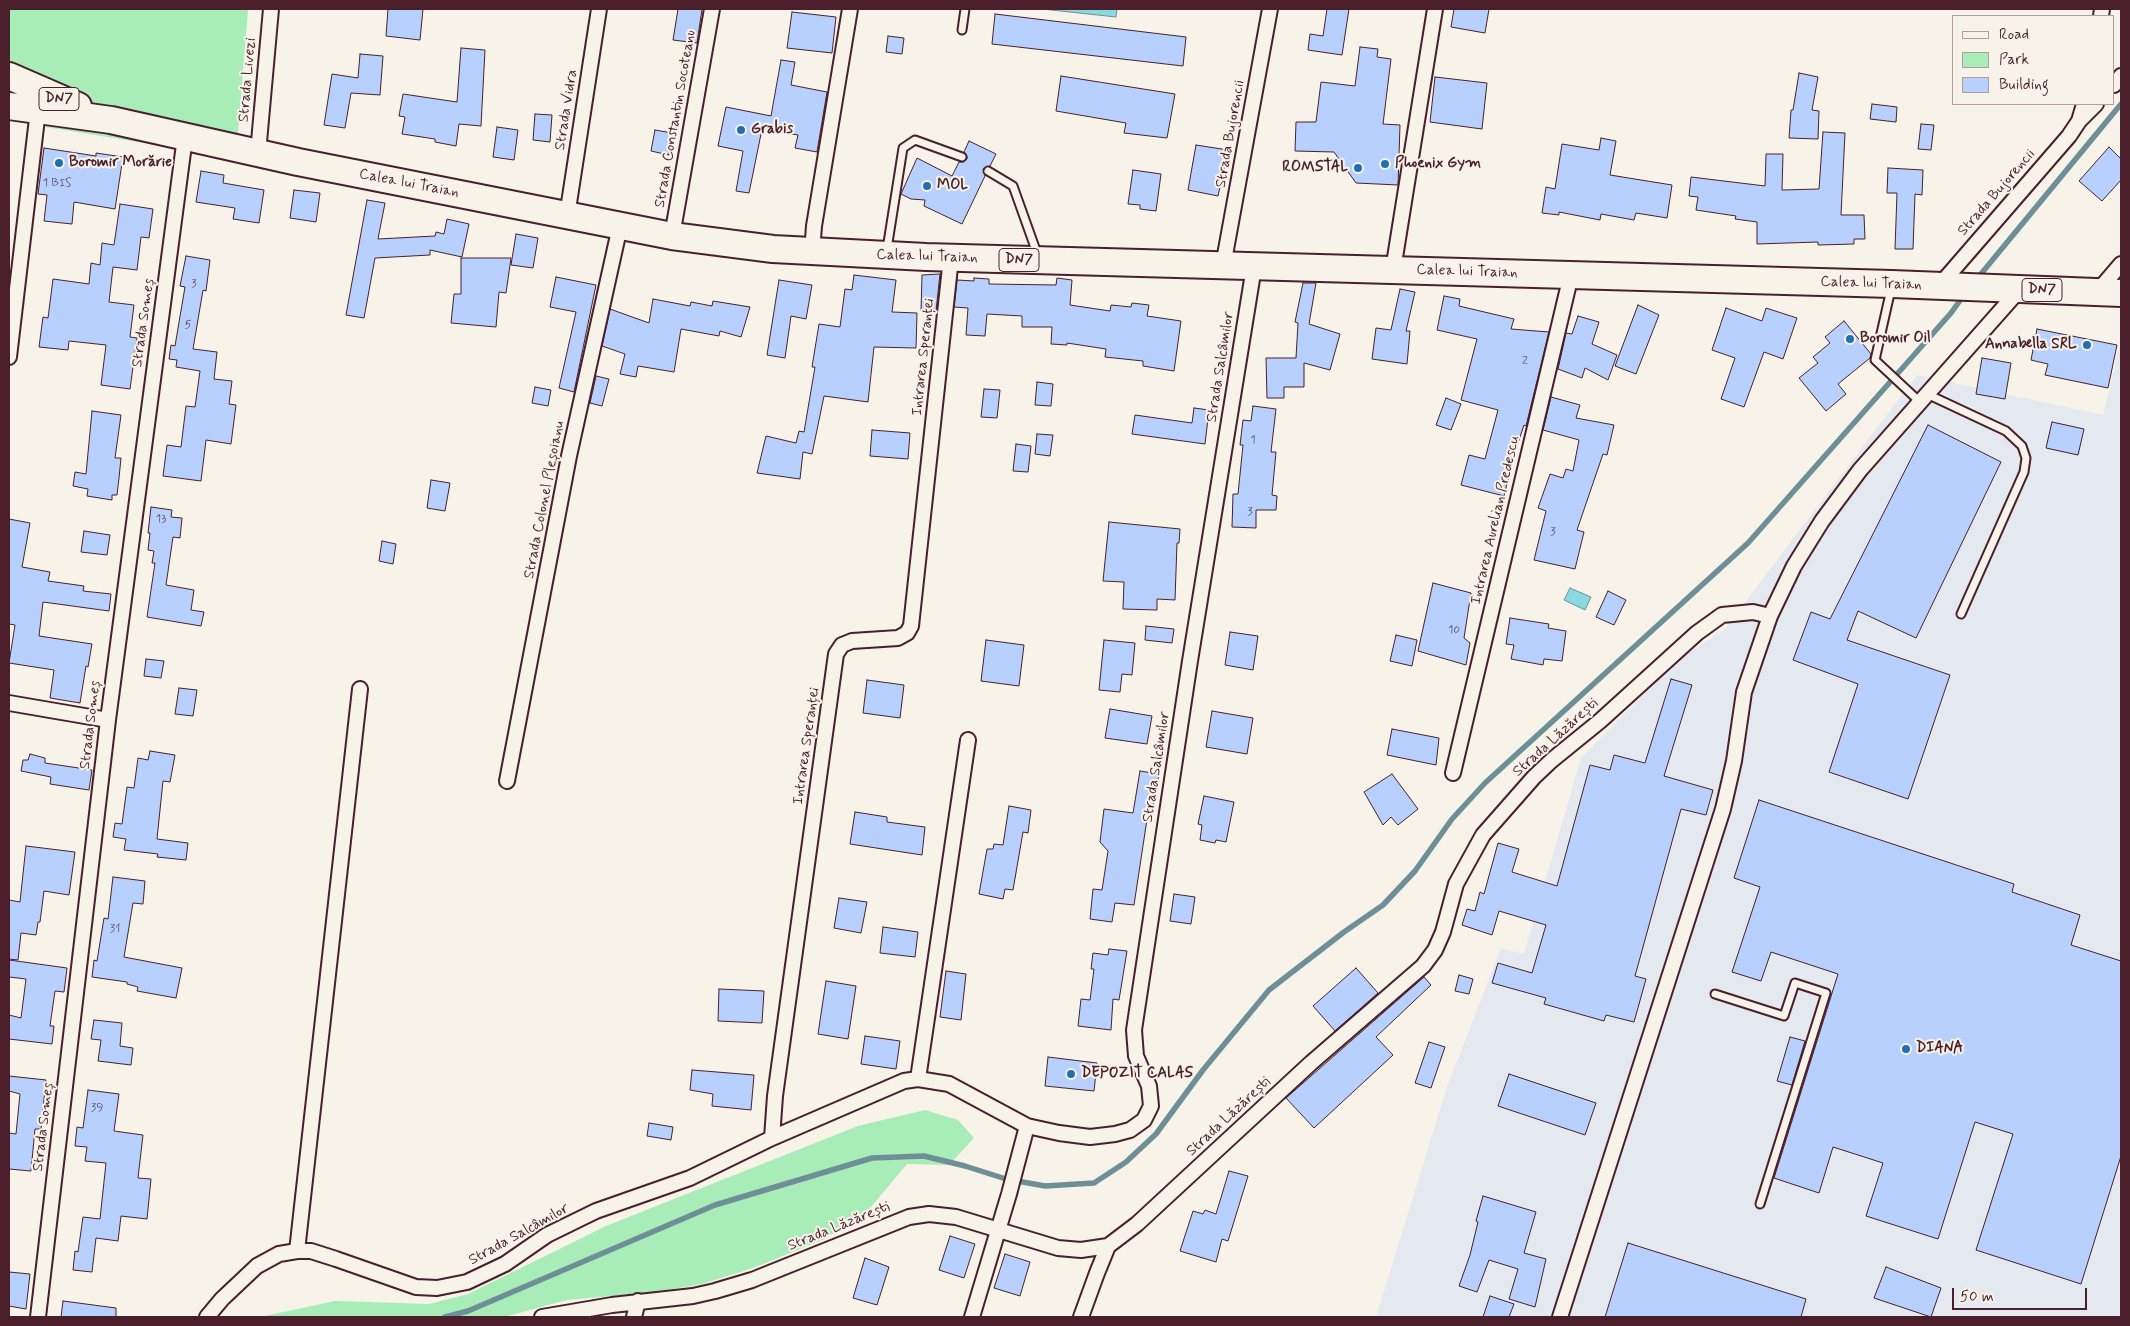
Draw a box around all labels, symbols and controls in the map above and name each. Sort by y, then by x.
legend [1952,15,2115,105]
text: Road [1999,25,2029,45]
street label: Strada Constantin Socoteanu [652,29,700,209]
street label: Strada Livezi [235,37,261,123]
text: Park [1999,50,2029,70]
street label: Strada Vidra [552,68,582,152]
text: Building [1999,75,2049,95]
street label: Strada Bujorencii [1213,79,1249,189]
road number: DN7 [39,88,79,110]
place label: Grabis [751,121,793,139]
marker: Grabis [735,124,747,136]
street label: Strada Bujorencii [1954,146,2040,240]
place label: Boromir Morărie [69,154,172,172]
place label: Phoenix Gym [1395,155,1481,173]
marker: Boromir Morărie [53,157,65,169]
marker: Phoenix Gym [1379,158,1391,170]
place label: ROMSTAL [1282,159,1348,177]
marker: ROMSTAL [1352,162,1364,174]
street label: Calea lui Traian [357,165,461,203]
house number: 1 BIS [43,176,71,190]
place label: MOL [937,177,968,195]
marker: MOL [921,180,933,192]
street label: Calea lui Traian [876,246,978,268]
road number: DN7 [999,248,1039,272]
street label: Calea lui Traian [1416,261,1518,283]
street label: Calea lui Traian [1820,273,1922,295]
house number: 3 [191,277,197,291]
street label: Strada Someș [129,278,159,368]
road number: DN7 [2022,278,2062,302]
street label: Intrarea Speranței [909,297,939,417]
street label: Strada Salcâmilor [1203,310,1239,424]
house number: 5 [184,318,192,332]
place label: Boromir Oil [1860,330,1931,348]
marker: Boromir Oil [1844,333,1856,345]
place label: Annabella SRL [1985,336,2077,354]
marker: Annabella SRL [2081,339,2093,351]
house number: 2 [1522,354,1528,368]
street label: Strada Colonel Pleșoianu [521,420,569,580]
house number: 1 [1250,433,1256,447]
street label: Intrarea Aurelian Predescu [1468,434,1524,606]
house number: 3 [1247,505,1253,519]
house number: 13 [156,512,166,526]
house number: 3 [1550,525,1556,539]
house number: 10 [1448,623,1460,637]
street label: Strada Someș [77,680,105,770]
street label: Intrarea Speranței [790,686,824,806]
street label: Strada Lăzărești [1510,695,1602,781]
street label: Strada Salcâmilor [1139,710,1175,824]
house number: 31 [110,922,120,936]
place label: DIANA [1916,1040,1963,1058]
marker: DIANA [1900,1043,1912,1055]
place label: DEPOZIT CALAS [1081,1065,1193,1083]
marker: DEPOZIT CALAS [1065,1068,1077,1080]
street label: Strada Lăzărești [1183,1073,1275,1161]
street label: Strada Someș [30,1082,58,1172]
house number: 39 [91,1101,103,1115]
street label: Strada Lăzărești [785,1198,893,1256]
street label: Strada Salcâmilor [466,1200,572,1270]
scale bar [1955,1278,2090,1310]
text: 50 m [1960,1287,1994,1307]

